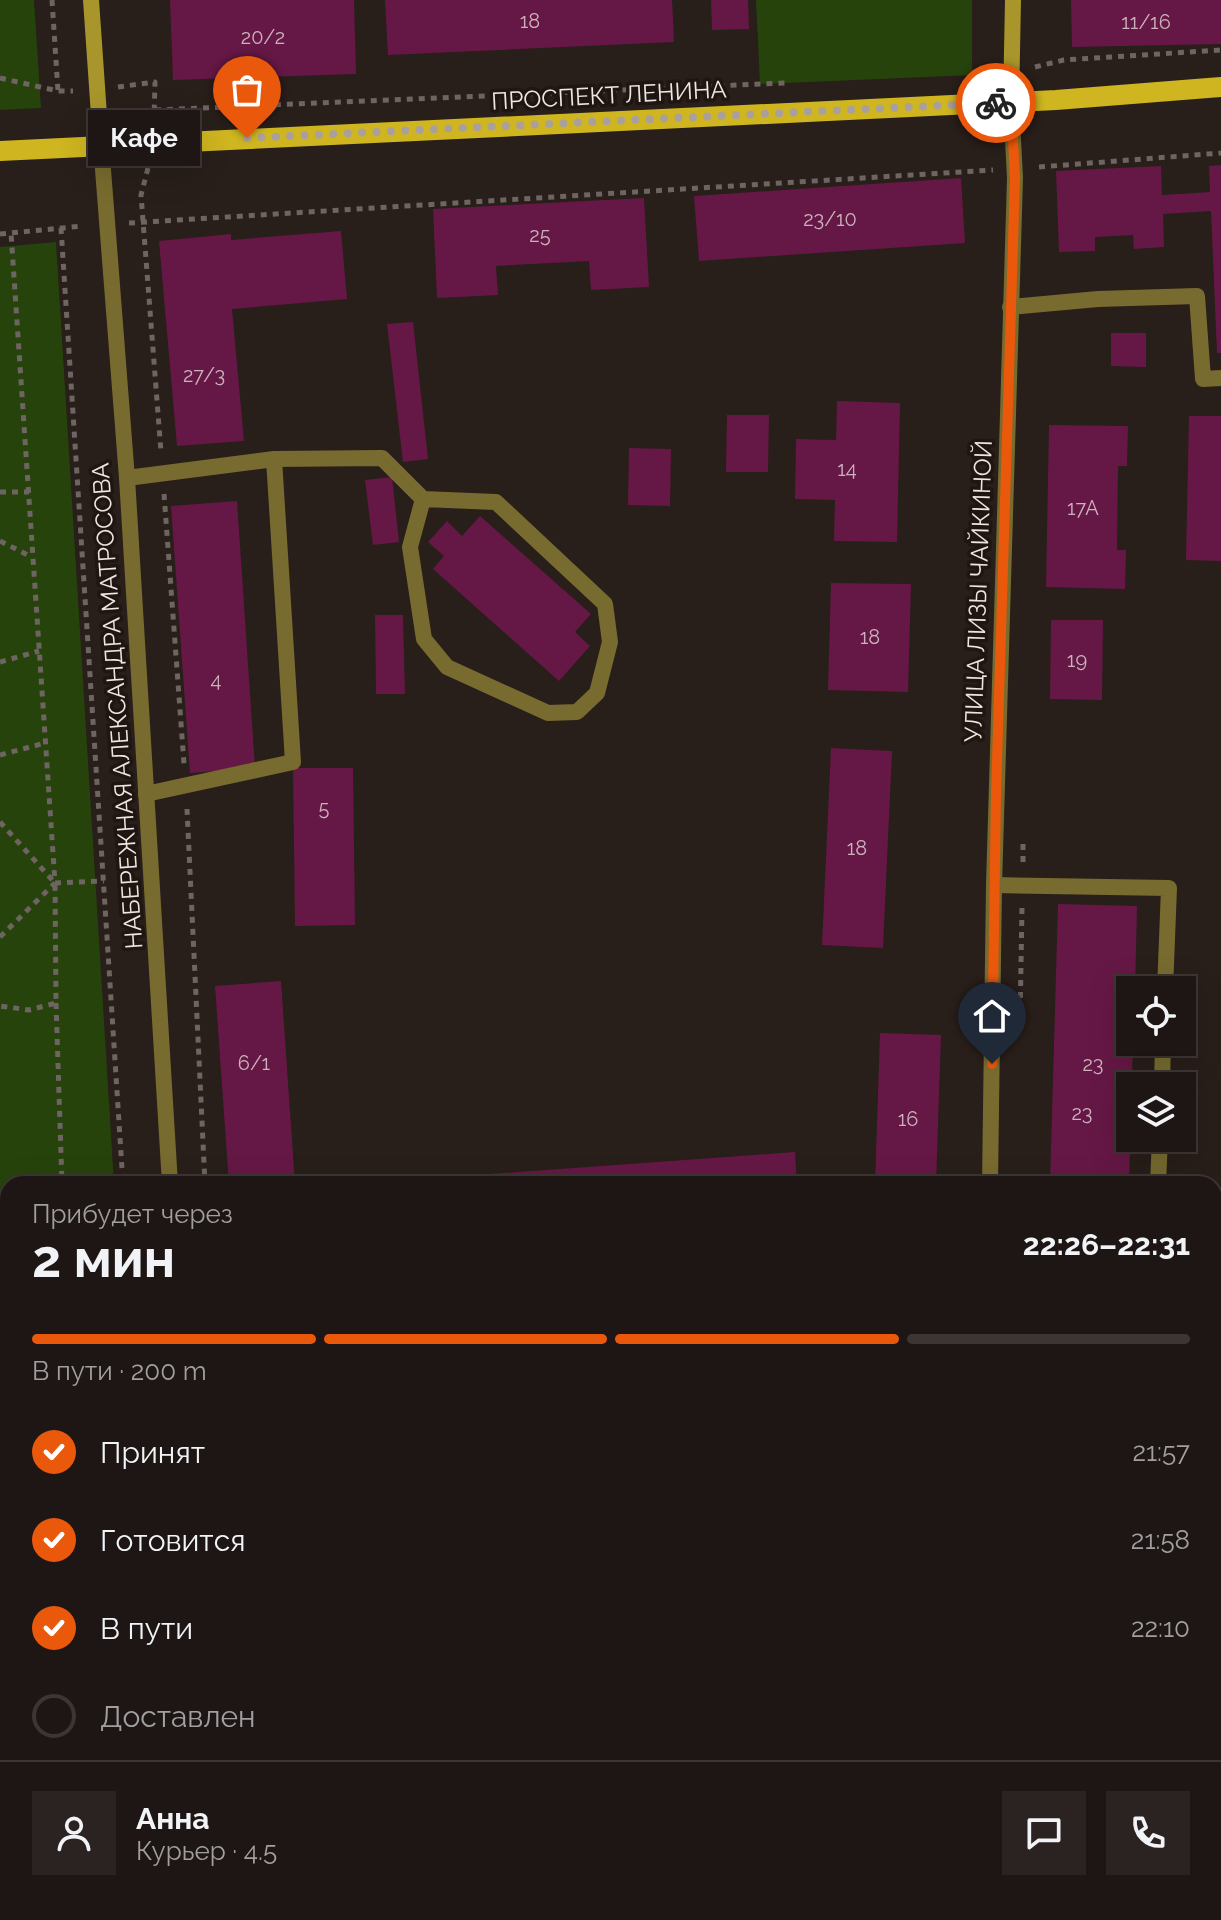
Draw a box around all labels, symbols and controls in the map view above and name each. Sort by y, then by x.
house number: 18 [520,9,540,33]
house number: 11/16 [1121,10,1171,34]
house number: 20/2 [241,25,285,49]
pin [213,56,281,138]
courier [956,63,1036,143]
icon: bag [225,68,269,112]
street label: ПРОСПЕКТ ЛЕНИНА [491,74,727,116]
icon: bike [974,81,1018,125]
callout: Кафе [87,110,199,166]
text: Кафе [110,123,178,153]
house number: 23/10 [803,207,857,231]
house number: 25 [529,223,551,247]
house number: 27/3 [183,363,225,387]
street label: УЛИЦА ЛИЗЫ ЧАЙКИНОЙ [958,439,998,743]
house number: 14 [837,457,857,481]
street label: НАБЕРЕЖНАЯ АЛЕКСАНДРА МАТРОСОВА [86,462,148,950]
house number: 17А [1067,496,1099,520]
house number: 18 [860,625,880,649]
house number: 19 [1067,648,1087,672]
house number: 4 [211,668,222,692]
house number: 5 [319,796,330,820]
house number: 18 [847,836,867,860]
map controls [1116,976,1196,1152]
button: locate [1116,976,1196,1056]
pin [958,982,1026,1064]
icon: home [970,994,1014,1038]
house number: 6/1 [238,1051,271,1075]
house number: 23 [1082,1052,1104,1076]
button: layers [1116,1072,1196,1152]
house number: 23 [1071,1101,1093,1125]
house number: 16 [898,1107,918,1131]
text: Прибудет через [32,1199,233,1229]
text: 22:26–22:31 [1023,1227,1190,1262]
text: 2 мин [32,1228,175,1289]
text: В пути · 200 m [32,1356,207,1386]
icon: check [32,1430,76,1474]
text: Принят [100,1435,205,1470]
text: 21:57 [1132,1437,1190,1467]
icon: check [32,1518,76,1562]
text: Готовится [100,1523,246,1558]
text: 21:58 [1131,1525,1190,1555]
icon: check [32,1606,76,1650]
text: В пути [100,1611,193,1646]
text: 22:10 [1131,1613,1190,1643]
text: Доставлен [100,1699,256,1734]
button: person [32,1791,116,1875]
button: chat [1002,1791,1086,1875]
button: phone [1106,1791,1190,1875]
text: Анна [136,1801,210,1836]
text: Курьер · 4.5 [136,1836,277,1866]

